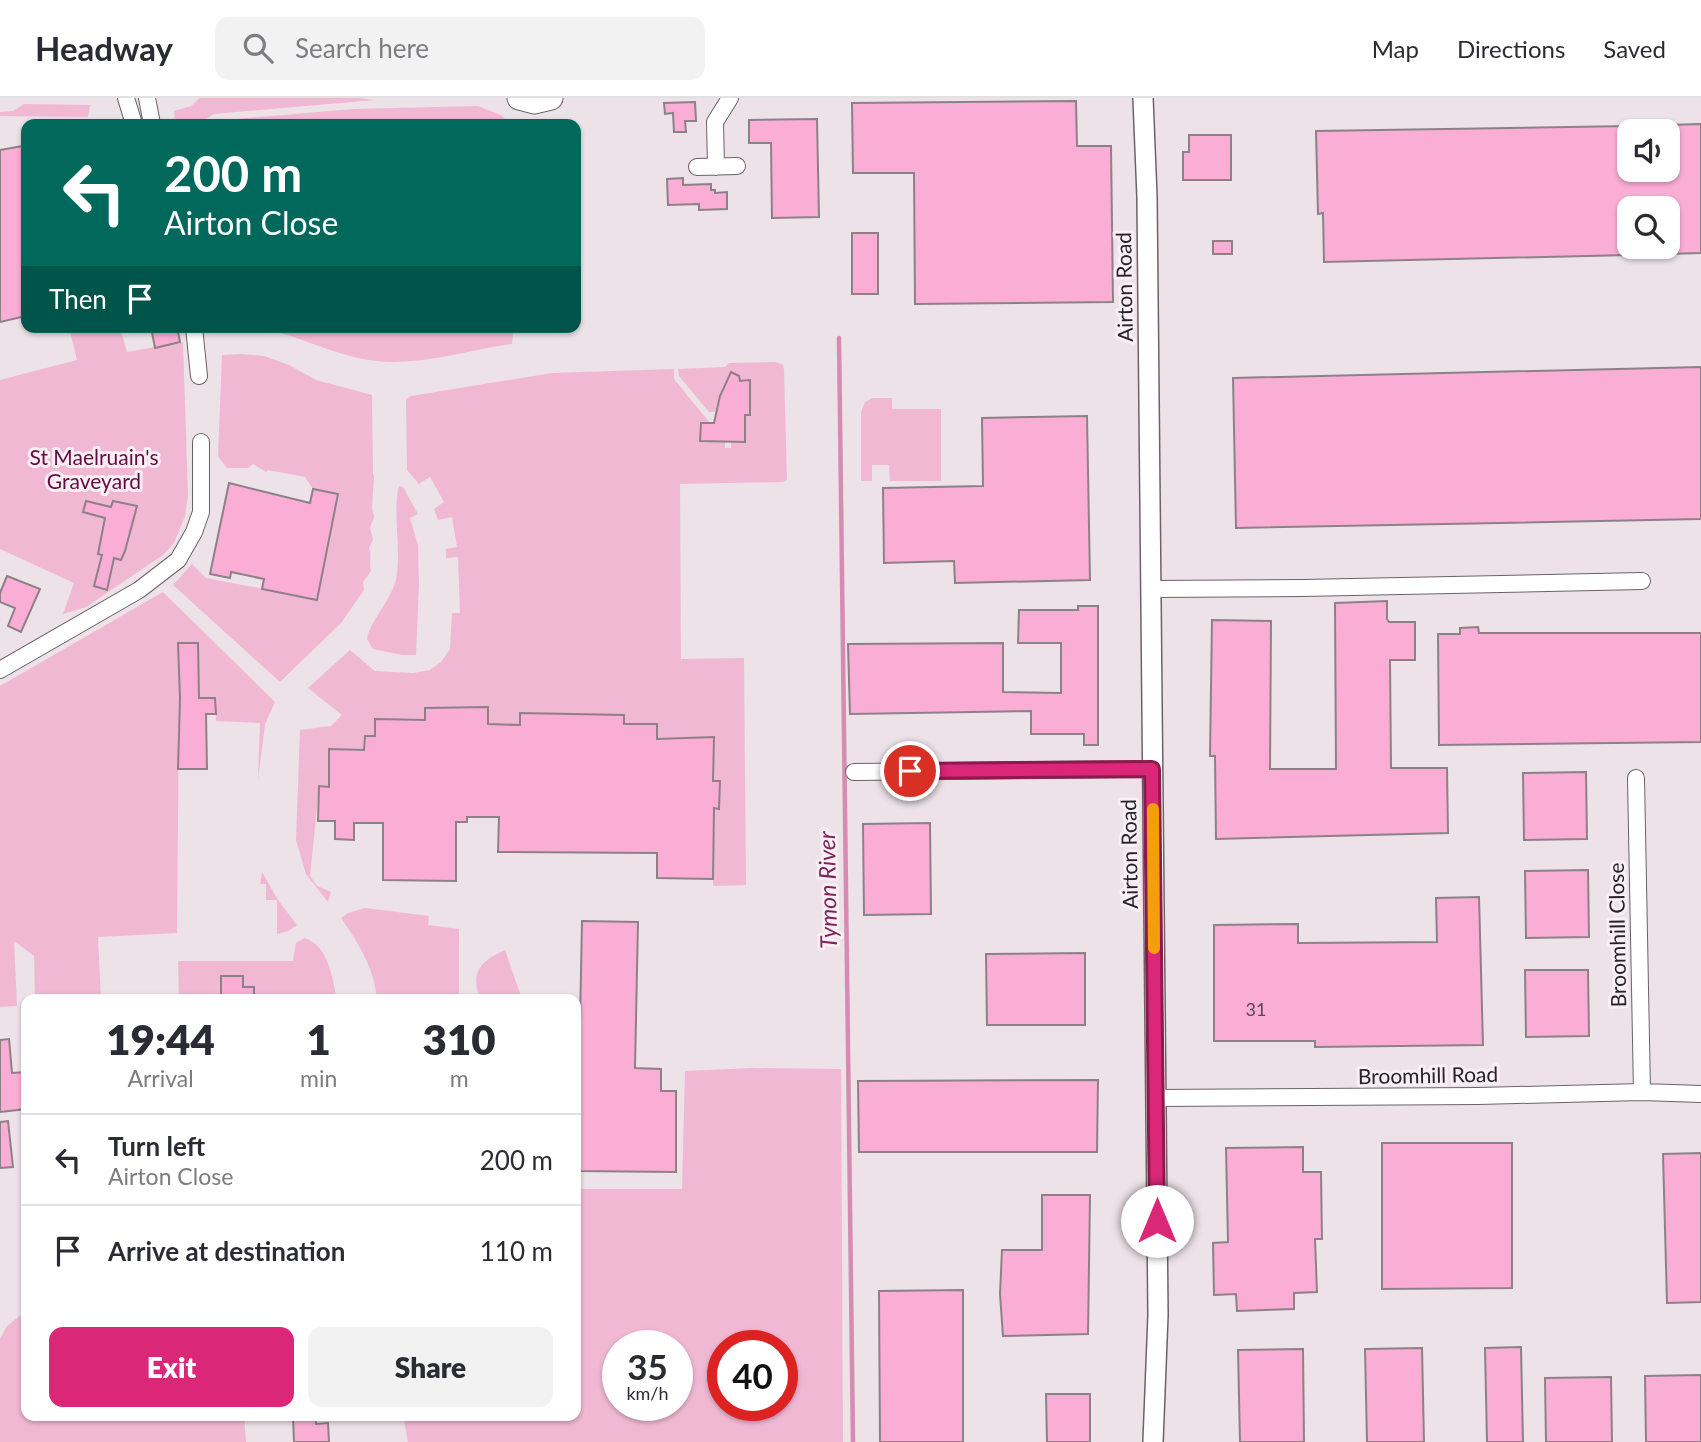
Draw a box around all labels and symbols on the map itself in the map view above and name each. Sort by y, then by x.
street label: Airton Road [1110,232,1137,342]
park label: St Maelruain's Graveyard [29,444,159,493]
pin [880,741,940,801]
street label: Airton Road [1115,799,1142,909]
water label: Tymon River [812,830,842,949]
street label: Broomhill Close [1603,862,1630,1008]
house number: 31 [1246,998,1266,1020]
street label: Broomhill Road [1358,1061,1498,1088]
position arrow [1120,1184,1194,1258]
speed limit sign: 40 [707,1330,798,1421]

